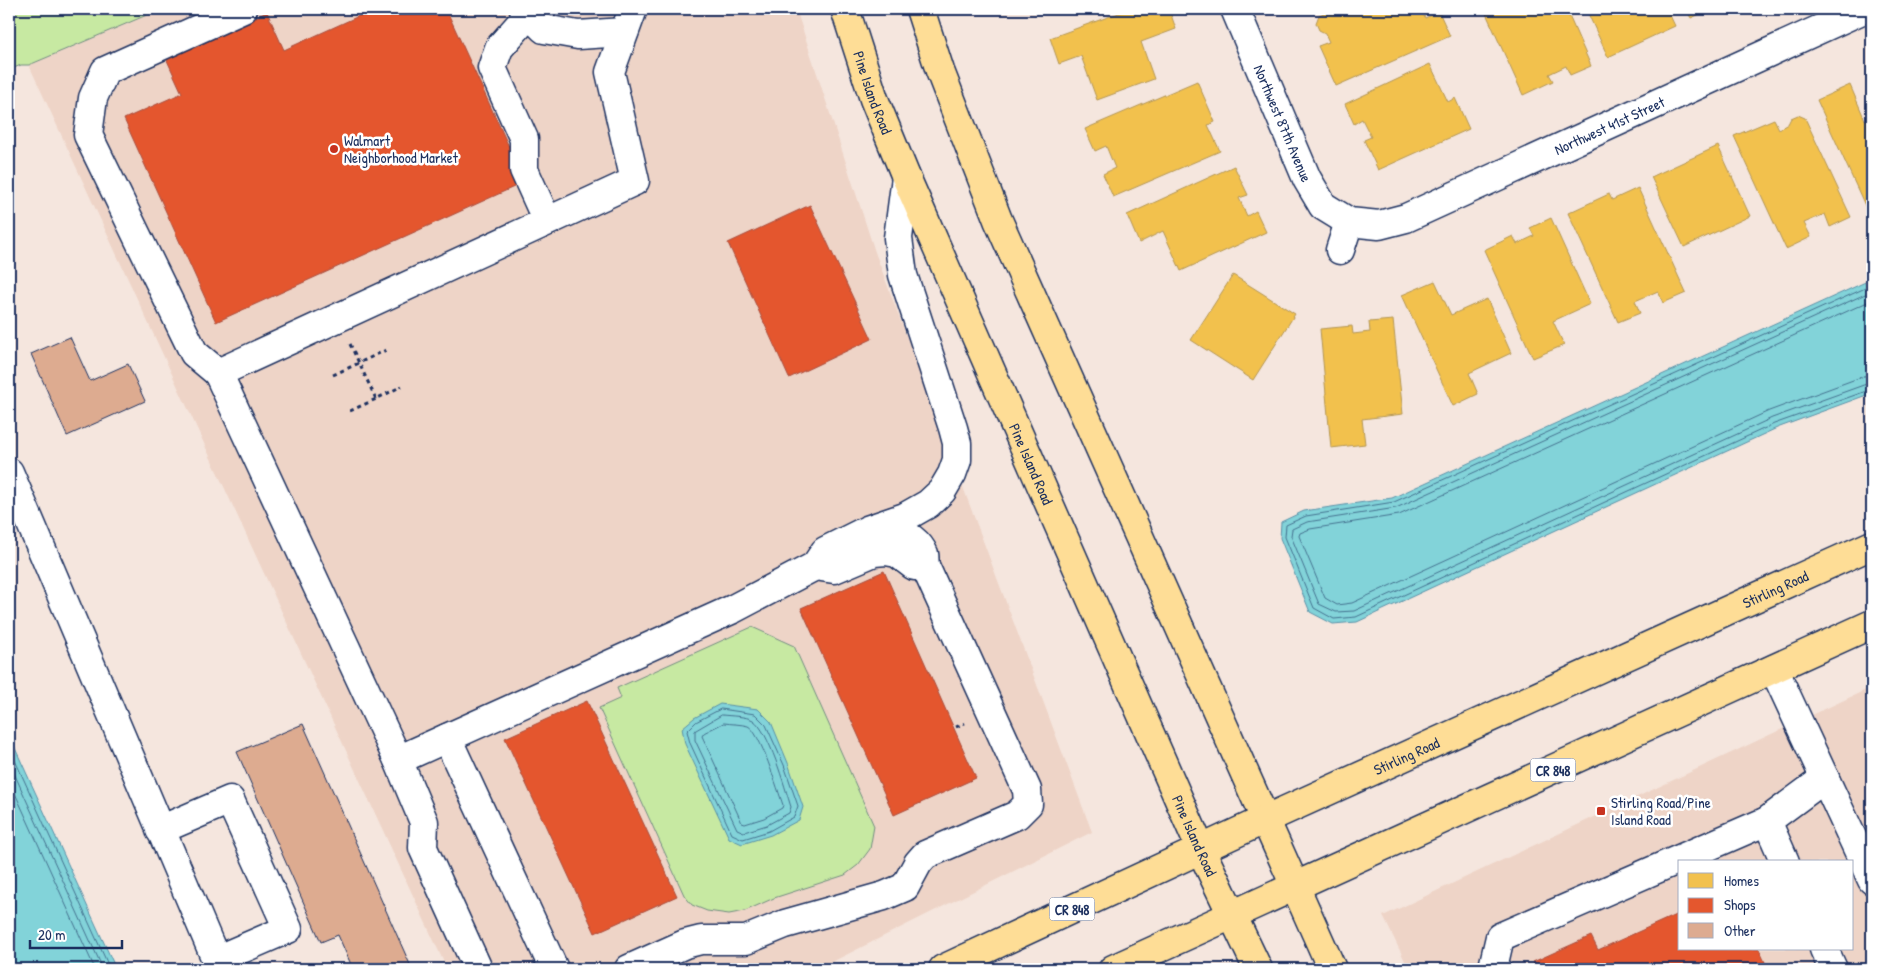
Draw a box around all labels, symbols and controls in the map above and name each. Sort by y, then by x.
street label: Pine Island Road [849,48,898,137]
street label: Northwest 87th Avenue [1249,61,1318,185]
street label: Northwest 41st Street [1551,91,1669,160]
place label: Walmart Neighborhood Market [344,130,459,168]
marker: Walmart Neighborhood Market [328,143,340,155]
street label: Pine Island Road [1005,420,1059,508]
street label: Stirling Road [1739,565,1812,613]
street label: Stirling Road [1370,732,1443,780]
road number: CR 848 [1530,758,1576,782]
street label: Pine Island Road [1168,792,1222,880]
place label: Stirling Road/Pine Island Road [1611,792,1711,830]
marker: Stirling Road/Pine Island Road [1595,805,1607,817]
legend [1678,860,1854,950]
text: Homes [1724,870,1759,891]
text: Shops [1724,894,1756,915]
road number: CR 848 [1050,898,1094,921]
scale bar [30,918,122,950]
text: Other [1724,920,1756,941]
text: 20 m [38,924,65,945]

